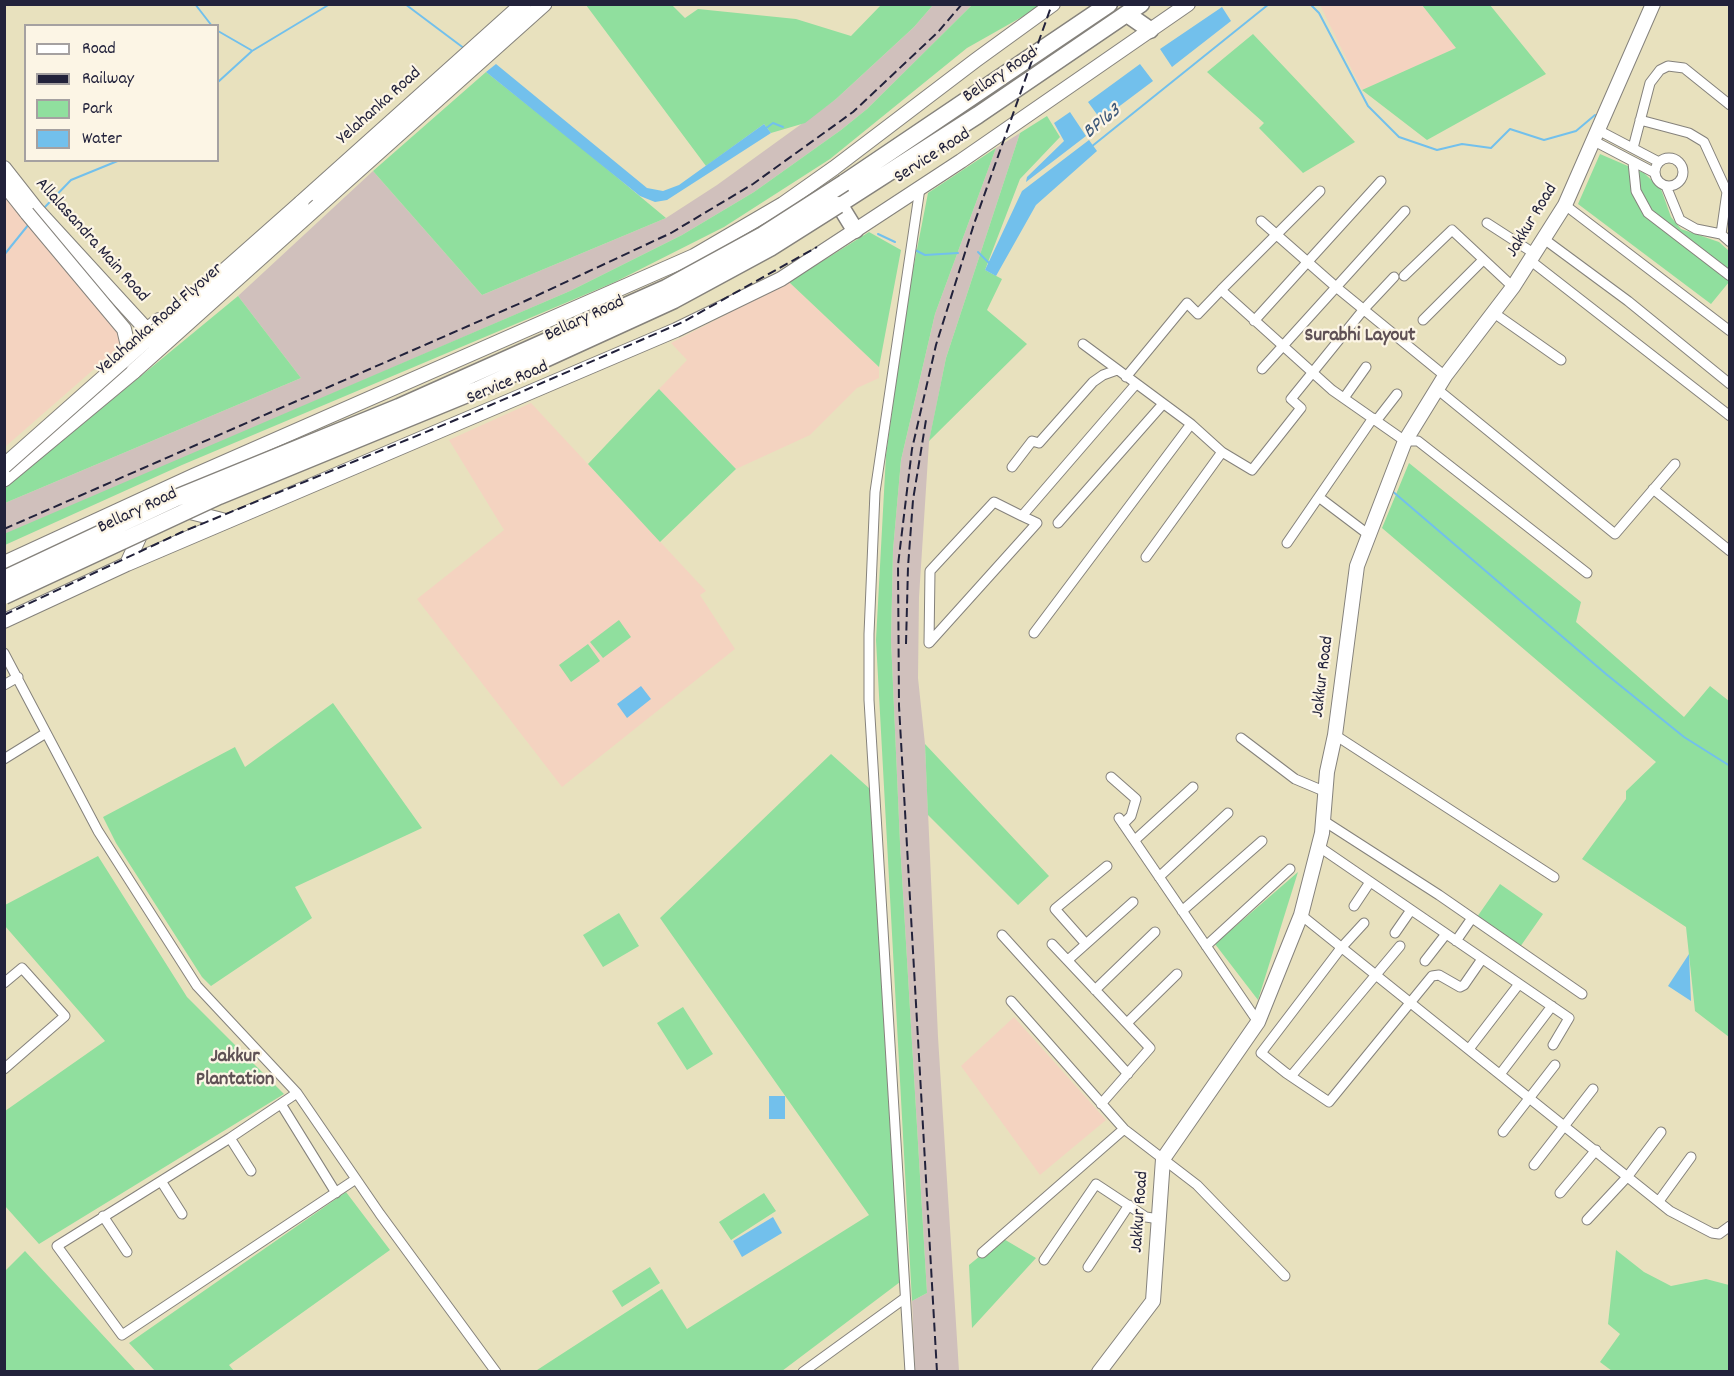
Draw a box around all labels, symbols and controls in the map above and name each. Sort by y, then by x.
legend [24,24,219,162]
text: Road [82,37,116,62]
street label: Bellary Road [960,43,1042,109]
street label: Yelahanka Road [333,64,427,150]
text: Railway [82,67,134,92]
text: Park [82,97,113,122]
water label: BP163 [1079,101,1127,145]
street label: Service Road [891,124,975,190]
text: Water [82,127,122,152]
street label: Allalasandra Main Road [29,174,153,308]
street label: Jakkur Road [1503,180,1563,262]
street label: Yelahanka Road Flyover [94,259,228,381]
street label: Bellary Road [542,292,628,348]
district label: Surabhi Layout [1305,325,1415,349]
street label: Service Road [464,357,552,411]
street label: Bellary Road [95,484,181,540]
street label: Jakkur Road [1308,635,1340,719]
district label: Jakkur Plantation [196,1046,274,1093]
street label: Jakkur Road [1127,1170,1155,1254]

